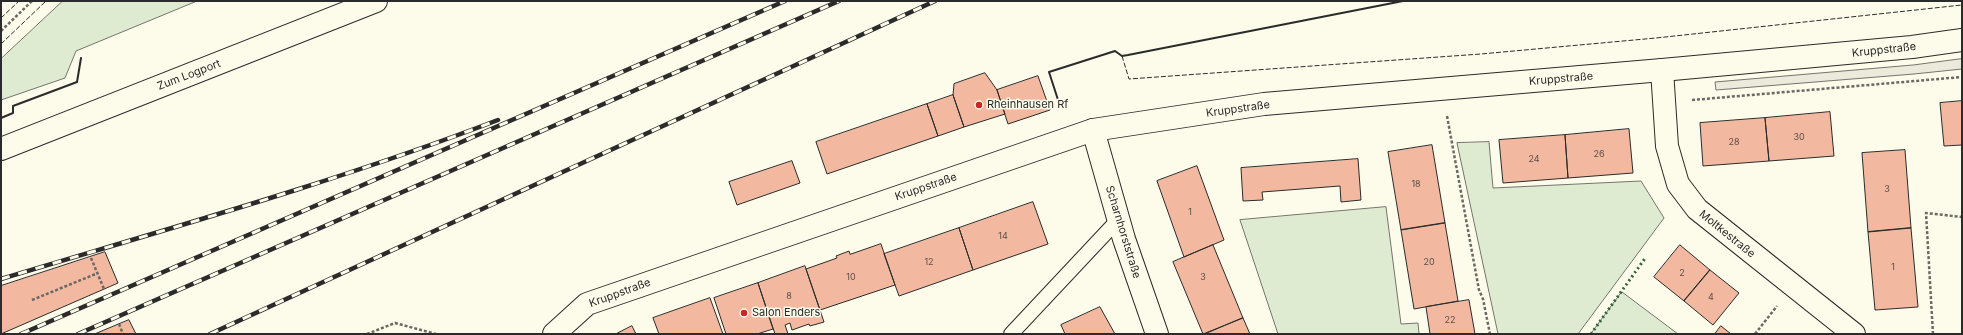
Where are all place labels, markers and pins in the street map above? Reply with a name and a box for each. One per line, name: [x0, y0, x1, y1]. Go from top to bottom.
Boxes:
place label: Rheinhausen Rf: [987, 98, 1068, 112]
marker: Rheinhausen Rf: [974, 100, 984, 110]
place label: Salon Enders: [752, 306, 820, 320]
marker: Salon Enders: [739, 308, 749, 318]

